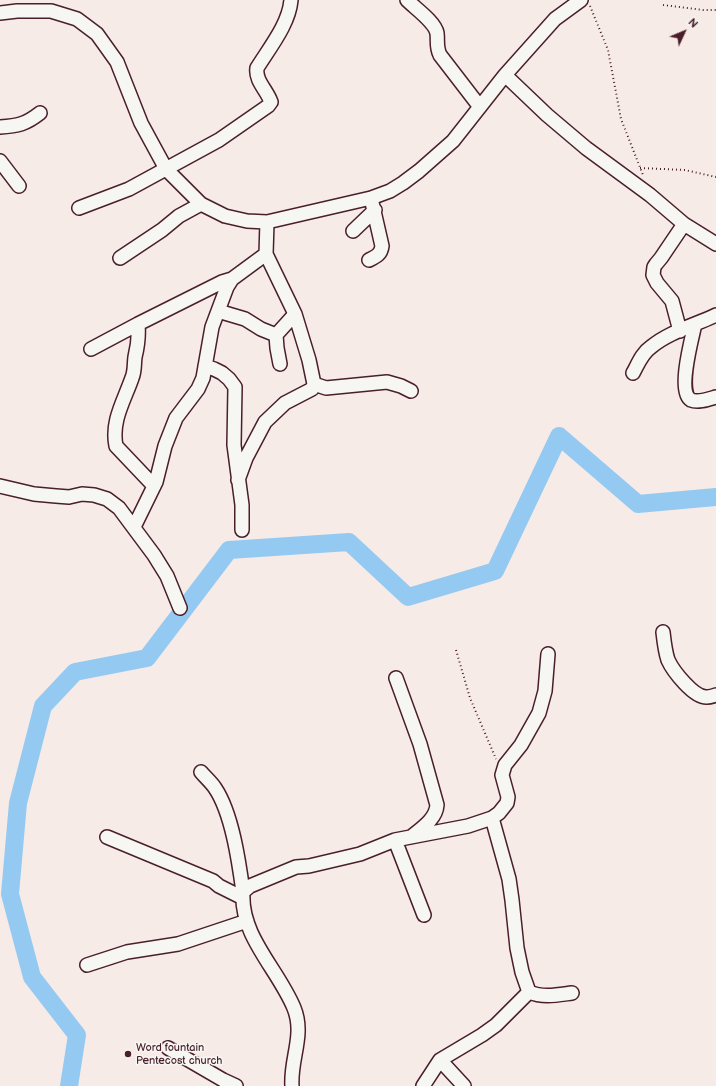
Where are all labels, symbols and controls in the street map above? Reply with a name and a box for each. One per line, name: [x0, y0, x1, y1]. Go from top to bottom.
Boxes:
north arrow: [664, 12, 704, 52]
text: N: [685, 16, 701, 31]
place label: Word fountain Pentecost church: [136, 1041, 222, 1067]
marker: Word fountain Pentecost church: [123, 1049, 133, 1059]

